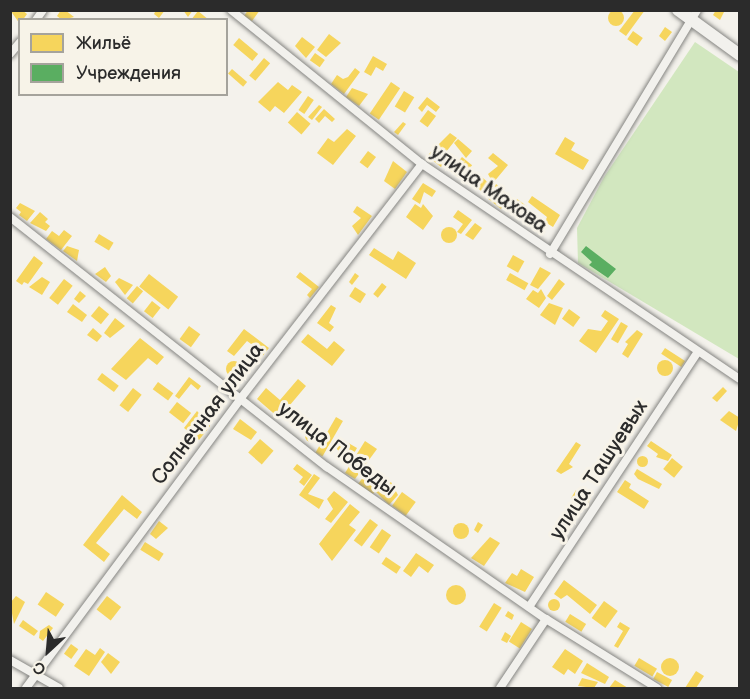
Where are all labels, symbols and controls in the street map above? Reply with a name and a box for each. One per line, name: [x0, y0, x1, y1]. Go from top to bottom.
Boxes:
legend: [18, 18, 228, 96]
text: Жильё: [76, 33, 131, 54]
text: Учреждения: [76, 63, 181, 84]
street label: улица Махова: [426, 139, 552, 239]
street label: Солнечная улица: [146, 338, 270, 490]
street label: улица Ташуевых: [544, 395, 654, 545]
street label: улица Победы: [273, 396, 401, 502]
north arrow: [18, 621, 78, 681]
text: С: [31, 657, 49, 679]

